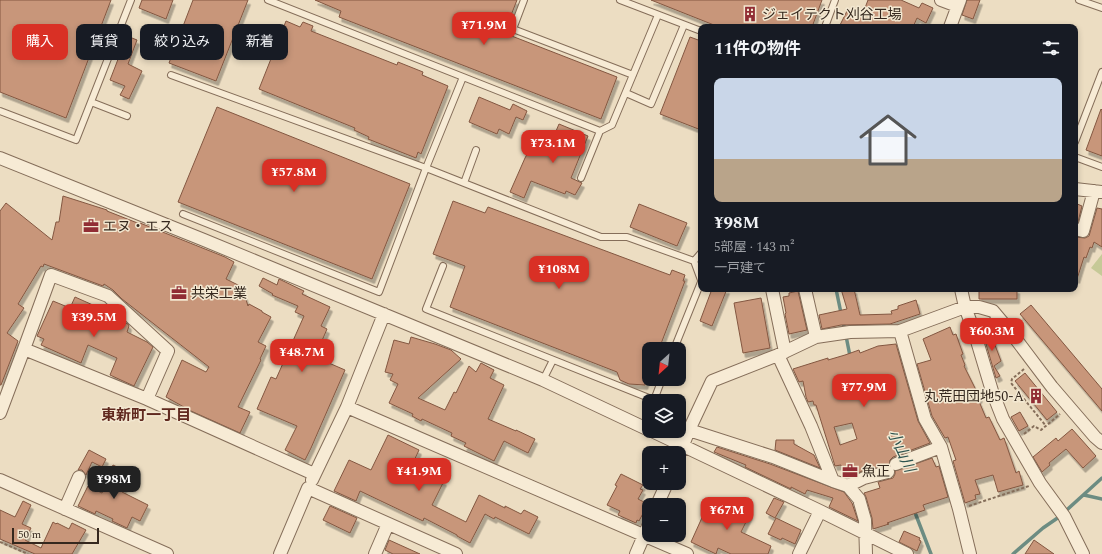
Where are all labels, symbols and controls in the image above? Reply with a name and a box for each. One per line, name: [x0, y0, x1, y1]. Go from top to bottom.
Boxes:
place label: ジェイテクト刈谷工場: [762, 4, 902, 25]
building icon: ジェイテクト刈谷工場: [741, 5, 759, 23]
pin: ¥71.9M: [451, 12, 517, 46]
text: ¥71.9M: [461, 15, 507, 35]
chip: 購入: [12, 24, 68, 60]
chip: 賃貸: [76, 24, 132, 60]
chip: 絞り込み: [140, 24, 224, 60]
chip: 新着: [232, 24, 288, 60]
text: 11件の物件: [714, 36, 801, 62]
icon: filters: [1040, 37, 1062, 59]
icon: home: [852, 104, 924, 176]
pin: ¥73.1M: [520, 130, 586, 164]
text: ¥73.1M: [530, 133, 576, 153]
pin: ¥57.8M: [261, 159, 327, 193]
text: ¥57.8M: [271, 162, 317, 182]
text: ¥98M: [714, 210, 760, 236]
place label: エヌ・エス: [103, 216, 173, 237]
office icon: エヌ・エス: [82, 217, 100, 235]
text: 5部屋 · 143 m²: [714, 237, 794, 257]
pin: ¥108M: [531, 256, 587, 290]
text: 一戸建て: [714, 258, 766, 278]
text: ¥108M: [538, 259, 580, 279]
place label: 共栄工業: [191, 283, 247, 304]
office icon: 共栄工業: [170, 284, 188, 302]
pin: ¥39.5M: [61, 304, 127, 338]
text: ¥39.5M: [71, 307, 117, 327]
pin: ¥60.3M: [959, 318, 1025, 352]
text: ¥60.3M: [969, 321, 1015, 341]
pin: ¥48.7M: [269, 339, 335, 373]
text: ¥48.7M: [279, 342, 325, 362]
north arrow: [642, 342, 686, 386]
map controls: [642, 342, 686, 542]
pin: ¥77.9M: [831, 374, 897, 408]
text: ¥77.9M: [841, 377, 887, 397]
place label: 丸荒田団地50-A: [924, 386, 1024, 407]
building icon: 丸荒田団地50-A: [1027, 387, 1045, 405]
button: layers: [642, 394, 686, 438]
district label: 東新町一丁目: [101, 404, 191, 427]
water label: 小山川: [881, 426, 922, 478]
button: +: [642, 446, 686, 490]
pin: ¥41.9M: [386, 458, 452, 492]
text: ¥41.9M: [396, 461, 442, 481]
place label: 魚正: [862, 461, 890, 482]
office icon: 魚正: [841, 462, 859, 480]
pin: ¥98M: [90, 466, 138, 500]
text: ¥98M: [97, 469, 131, 489]
pin: ¥67M: [703, 497, 751, 531]
button: −: [642, 498, 686, 542]
text: ¥67M: [710, 500, 744, 520]
scale bar: [12, 526, 99, 545]
text: 50 m: [18, 526, 41, 543]

